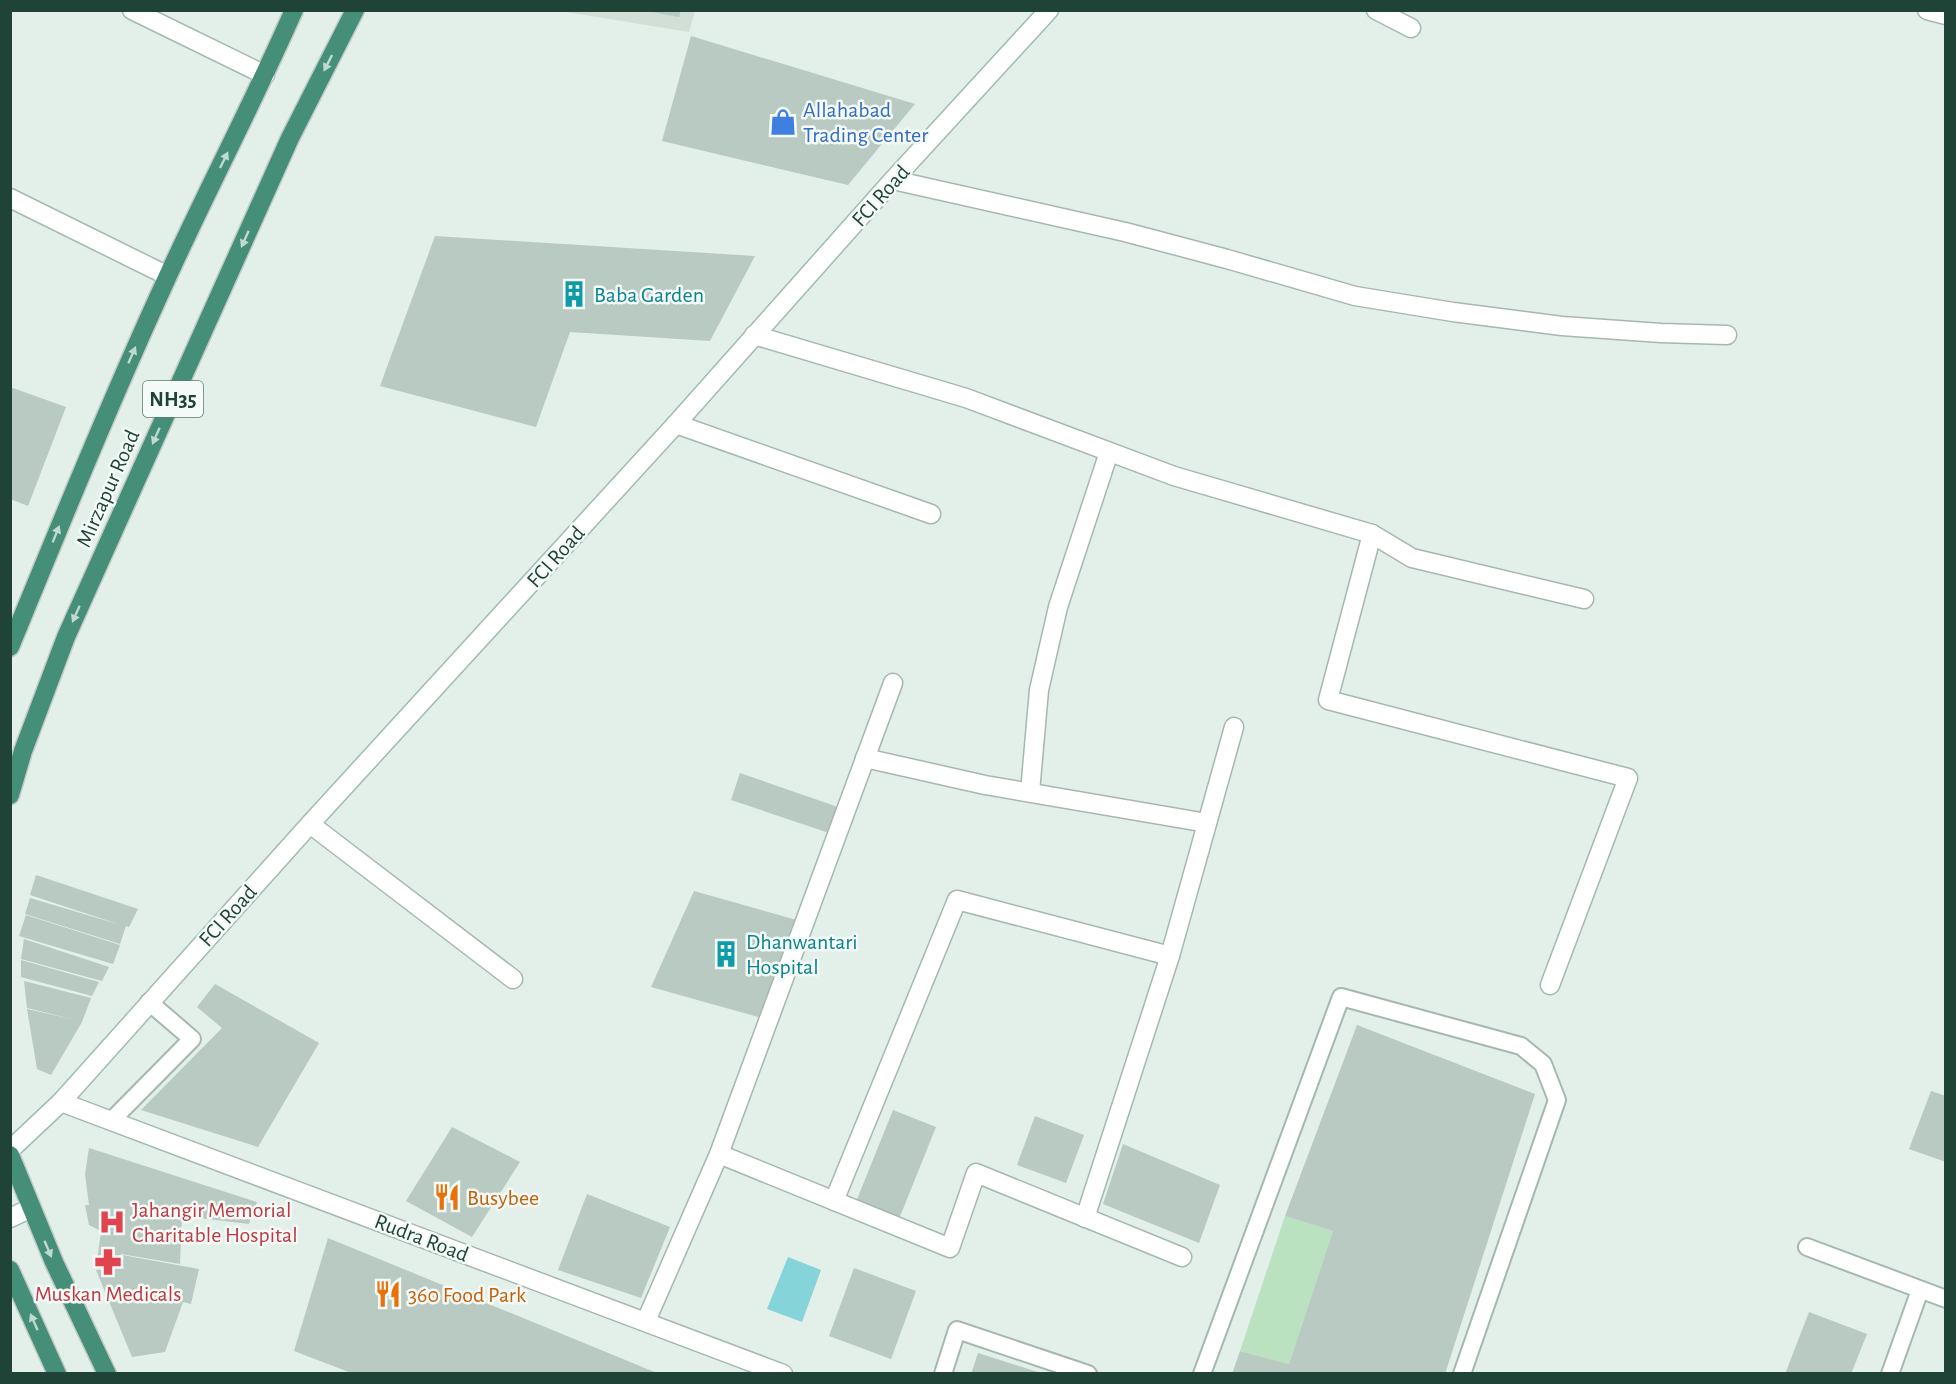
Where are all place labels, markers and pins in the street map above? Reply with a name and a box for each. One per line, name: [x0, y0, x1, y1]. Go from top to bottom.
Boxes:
place label: Allahabad Trading Center: [803, 99, 928, 146]
shop icon: Allahabad Trading Center: [768, 107, 798, 137]
building icon: Baba Garden: [559, 279, 589, 309]
place label: Baba Garden: [594, 284, 704, 306]
place label: Dhanwantari Hospital: [746, 931, 858, 978]
building icon: Dhanwantari Hospital: [711, 939, 741, 969]
restaurant icon: Busybee: [432, 1182, 462, 1212]
place label: Busybee: [467, 1187, 539, 1209]
place label: Jahangir Memorial Charitable Hospital: [132, 1199, 298, 1246]
hospital icon: Jahangir Memorial Charitable Hospital: [97, 1207, 127, 1237]
pharmacy icon: Muskan Medicals: [93, 1247, 123, 1277]
restaurant icon: 360 Food Park: [373, 1279, 403, 1309]
place label: Muskan Medicals: [35, 1283, 181, 1305]
place label: 360 Food Park: [408, 1284, 526, 1306]

